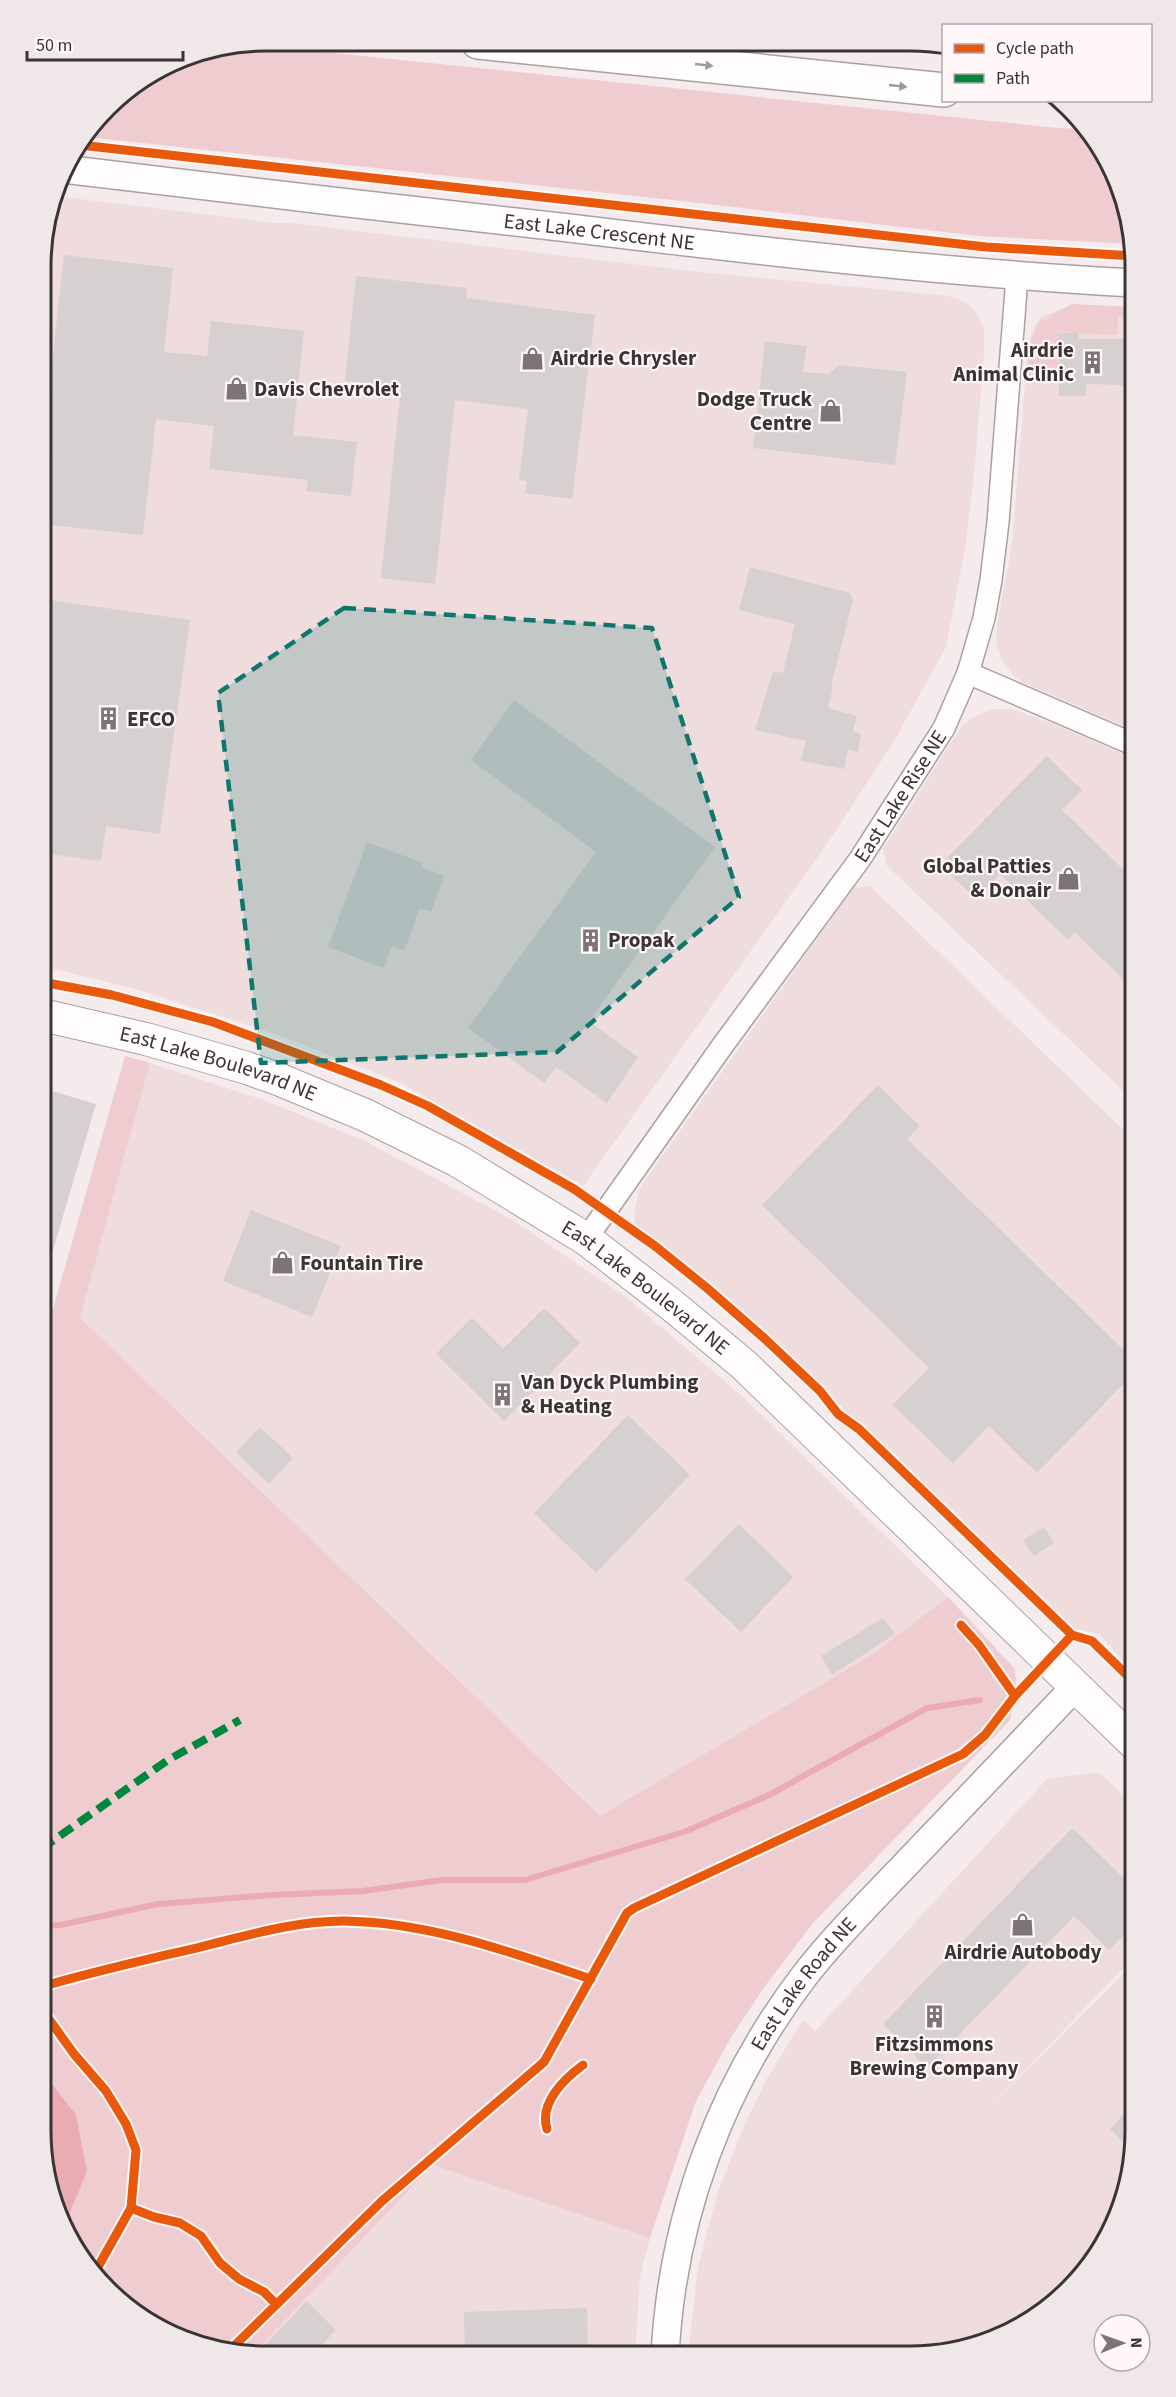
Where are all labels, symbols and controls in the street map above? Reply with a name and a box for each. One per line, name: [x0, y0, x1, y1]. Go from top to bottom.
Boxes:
scale bar: [27, 24, 183, 62]
legend: [942, 24, 1152, 102]
text: 50 m: [36, 33, 72, 58]
text: Cycle path: [996, 36, 1074, 61]
one-way arrow: [694, 60, 713, 70]
text: Path: [996, 66, 1030, 91]
one-way arrow: [888, 81, 907, 91]
street label: East Lake Crescent NE: [502, 206, 697, 258]
place label: Airdrie Animal Clinic: [952, 335, 1074, 389]
place label: Airdrie Chrysler: [550, 343, 697, 373]
shop icon: Airdrie Chrysler: [520, 345, 546, 371]
building icon: Airdrie Animal Clinic: [1079, 349, 1105, 375]
place label: Davis Chevrolet: [254, 374, 399, 404]
shop icon: Davis Chevrolet: [223, 376, 249, 402]
place label: Dodge Truck Centre: [697, 384, 812, 438]
shop icon: Dodge Truck Centre: [817, 398, 843, 424]
place label: EFCO: [127, 704, 175, 734]
building icon: EFCO: [96, 706, 122, 732]
street label: East Lake Rise NE: [847, 724, 954, 868]
place label: Global Patties & Donair: [923, 851, 1052, 905]
shop icon: Global Patties & Donair: [1056, 865, 1082, 891]
place label: Propak: [608, 925, 675, 955]
building icon: Propak: [577, 927, 603, 953]
street label: East Lake Boulevard NE: [117, 1018, 322, 1109]
street label: East Lake Boulevard NE: [556, 1213, 736, 1362]
place label: Fountain Tire: [300, 1248, 424, 1278]
shop icon: Fountain Tire: [269, 1250, 295, 1276]
place label: Van Dyck Plumbing & Heating: [520, 1367, 698, 1421]
building icon: Van Dyck Plumbing & Heating: [490, 1381, 516, 1407]
street label: East Lake Road NE: [743, 1910, 863, 2056]
shop icon: Airdrie Autobody: [1010, 1911, 1036, 1937]
place label: Airdrie Autobody: [943, 1937, 1102, 1967]
building icon: Fitzsimmons Brewing Company: [921, 2003, 947, 2029]
place label: Fitzsimmons Brewing Company: [850, 2029, 1018, 2083]
north arrow: [1092, 2313, 1152, 2373]
text: N: [1125, 2337, 1147, 2348]

